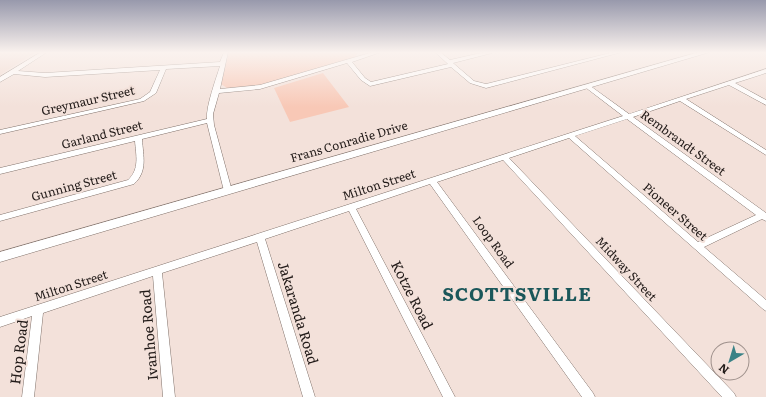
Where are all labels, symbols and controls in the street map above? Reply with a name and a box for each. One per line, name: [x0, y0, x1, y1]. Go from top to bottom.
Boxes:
street label: Greymaur Street: [39, 80, 136, 120]
street label: Rembrandt Street: [637, 105, 730, 179]
street label: Garland Street: [59, 115, 144, 153]
street label: Frans Conradie Drive: [288, 116, 410, 166]
street label: Milton Street: [340, 164, 418, 204]
street label: Gunning Street: [29, 165, 119, 205]
street label: Pioneer Street: [639, 178, 712, 245]
street label: Loop Road: [469, 212, 519, 272]
street label: Midway Street: [592, 232, 662, 305]
street label: Kotze Road: [387, 257, 439, 333]
street label: Jakaranda Road: [274, 259, 324, 367]
street label: Milton Street: [32, 265, 110, 305]
district label: SCOTTSVILLE: [442, 279, 592, 307]
street label: Ivanhoe Road: [134, 288, 162, 381]
street label: Hop Road: [4, 318, 32, 385]
north arrow: [710, 341, 750, 381]
text: N: [715, 361, 732, 379]

